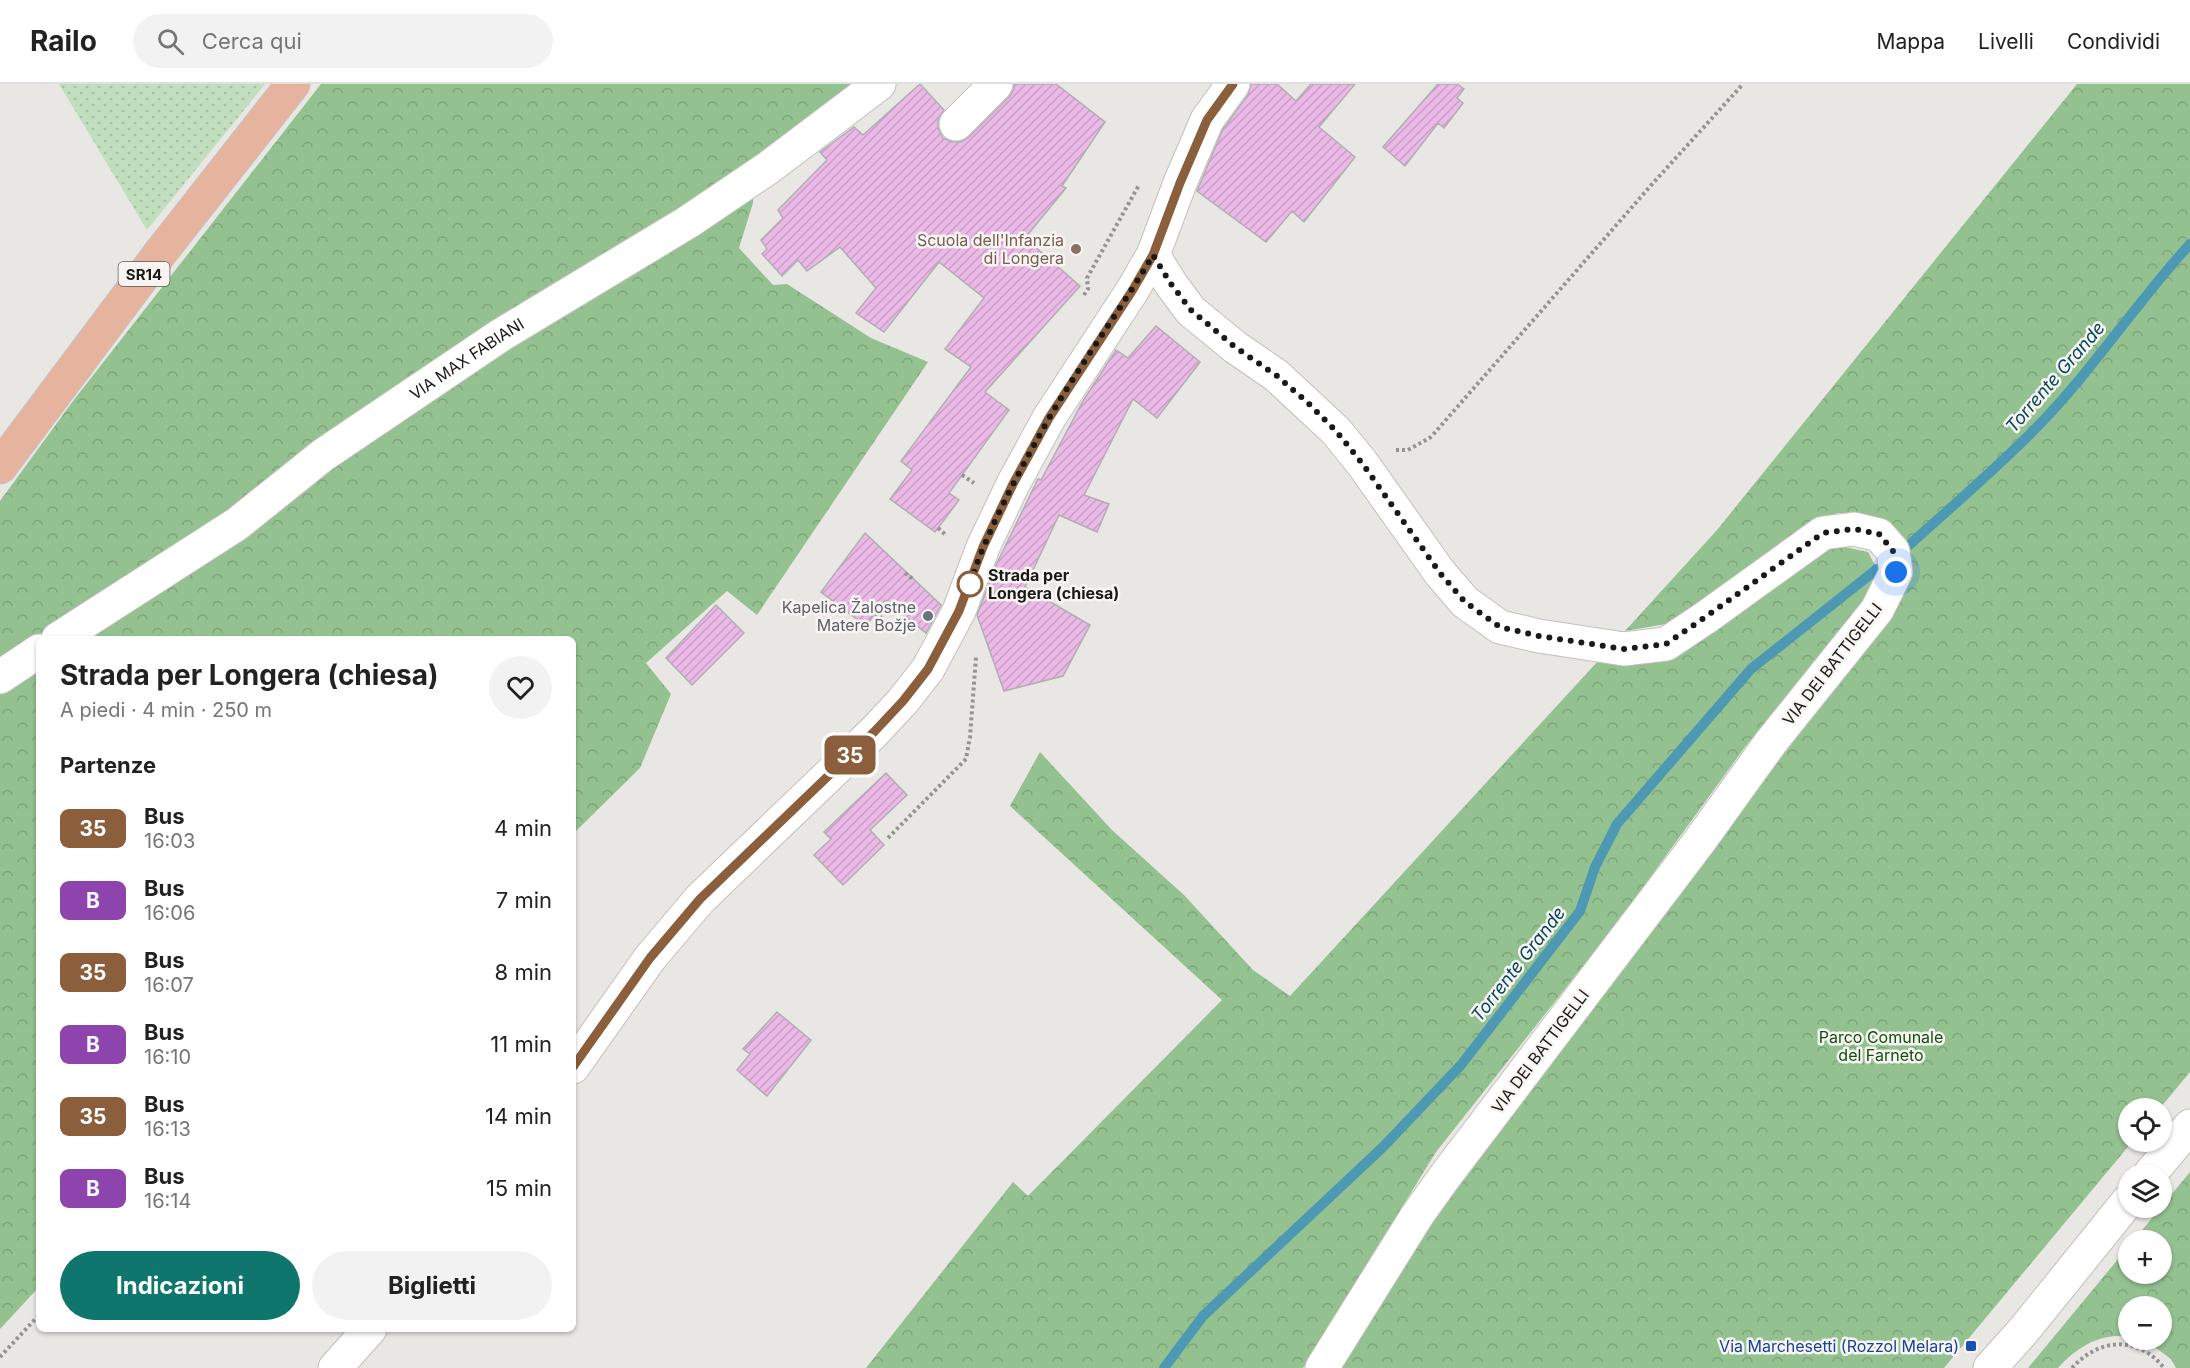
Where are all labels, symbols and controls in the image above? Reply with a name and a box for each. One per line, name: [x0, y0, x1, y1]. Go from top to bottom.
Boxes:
search box: [133, 14, 553, 68]
text: Railo: [30, 24, 97, 58]
icon: search: [154, 25, 187, 58]
text: Cerca qui: [202, 28, 302, 54]
text: Mappa: [1877, 29, 1945, 54]
text: Livelli: [1978, 29, 2034, 54]
text: Condividi: [2067, 29, 2160, 54]
place label: Scuola dell'Infanzia di Longera: [917, 230, 1064, 268]
marker: Scuola dell'Infanzia di Longera: [1069, 242, 1083, 256]
road number: SR14: [118, 262, 170, 286]
street label: VIA MAX FABIANI: [406, 314, 527, 404]
water label: Torrente Grande: [2001, 317, 2109, 437]
your location: [1881, 557, 1911, 587]
place label: Strada per Longera (chiesa): [988, 565, 1119, 603]
marker: Strada per Longera (chiesa): [957, 571, 983, 597]
place label: Kapelica Žalostne Matere Božje: [782, 597, 916, 635]
street label: VIA DEI BATTIGELLI: [1778, 599, 1886, 729]
marker: Kapelica Žalostne Matere Božje: [921, 609, 935, 623]
button: heart: [489, 656, 552, 719]
text: Strada per Longera (chiesa): [60, 658, 439, 692]
text: A piedi · 4 min · 250 m: [60, 698, 272, 722]
line badge: 35: [823, 736, 877, 774]
text: 35: [837, 743, 863, 768]
text: Partenze: [60, 752, 156, 778]
text: Bus: [144, 803, 185, 829]
text: 4 min: [494, 815, 552, 841]
text: 35: [80, 816, 106, 841]
text: 16:03: [144, 829, 195, 853]
text: Bus: [144, 875, 185, 901]
text: 7 min: [496, 887, 552, 913]
text: B: [86, 888, 100, 913]
text: 16:06: [144, 901, 195, 925]
water label: Torrente Grande: [1467, 902, 1569, 1026]
text: Bus: [144, 947, 185, 973]
text: 8 min: [495, 959, 552, 985]
text: 35: [80, 960, 106, 985]
text: 16:07: [144, 973, 194, 997]
street label: VIA DEI BATTIGELLI: [1487, 985, 1593, 1117]
text: Bus: [144, 1019, 185, 1045]
park label: Parco Comunale del Farneto: [1819, 1027, 1943, 1065]
text: 11 min: [490, 1031, 552, 1057]
text: B: [86, 1032, 100, 1057]
text: 16:10: [144, 1045, 191, 1069]
text: Bus: [144, 1091, 185, 1117]
map controls: [2118, 1098, 2172, 1350]
button: locate: [2118, 1098, 2172, 1152]
text: 14 min: [485, 1103, 552, 1129]
text: 35: [80, 1104, 106, 1129]
text: 16:13: [144, 1117, 191, 1141]
text: Bus: [144, 1163, 185, 1189]
button: layers: [2118, 1164, 2172, 1218]
text: 15 min: [486, 1175, 552, 1201]
text: B: [86, 1176, 100, 1201]
text: 16:14: [144, 1189, 191, 1213]
button: +: [2118, 1230, 2172, 1284]
button: Indicazioni: [60, 1251, 300, 1320]
button: Biglietti: [312, 1251, 552, 1320]
button: −: [2118, 1296, 2172, 1350]
place label: Via Marchesetti (Rozzol Melara): [1719, 1336, 1959, 1356]
marker: Via Marchesetti (Rozzol Melara): [1964, 1339, 1978, 1353]

